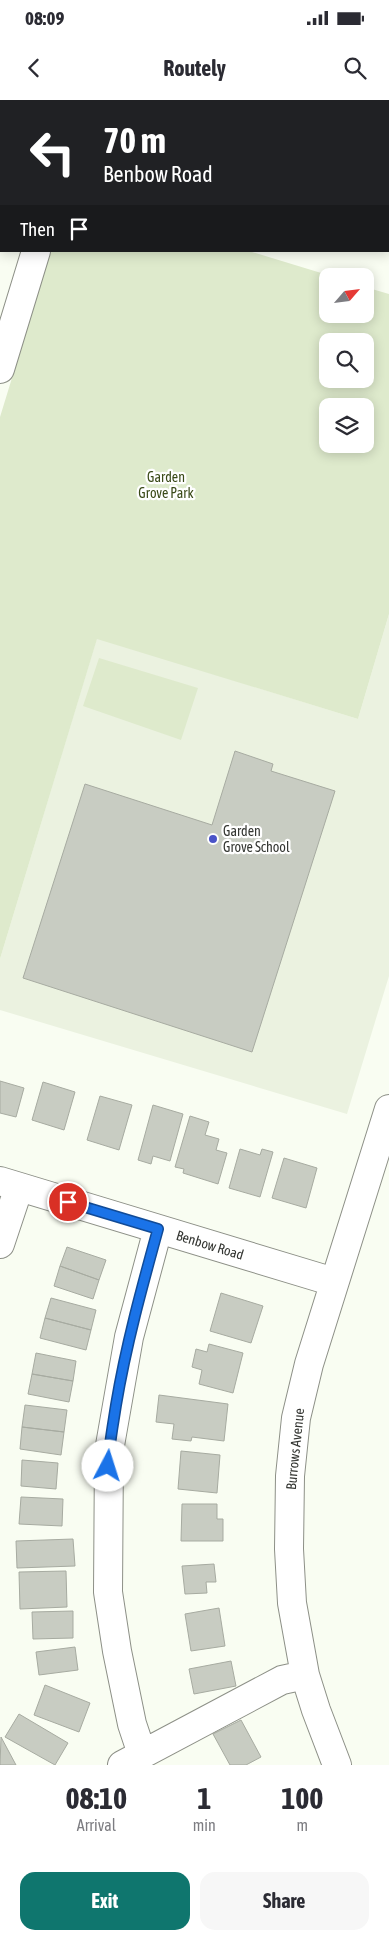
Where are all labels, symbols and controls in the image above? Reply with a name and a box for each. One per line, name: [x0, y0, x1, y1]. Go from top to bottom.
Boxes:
text: 08:09: [25, 7, 64, 29]
icon: back: [20, 54, 48, 82]
icon: search: [341, 54, 369, 82]
text: Routely: [163, 55, 226, 81]
icon: left: [20, 120, 85, 185]
text: 70 m: [103, 120, 166, 160]
text: Benbow Road: [103, 161, 213, 187]
icon: arrive: [65, 215, 93, 243]
text: Then: [20, 218, 55, 240]
north arrow: [319, 268, 374, 322]
map controls: [319, 268, 374, 453]
button: search: [319, 333, 374, 388]
button: layers: [319, 398, 374, 453]
park label: Garden Grove Park: [138, 469, 194, 501]
place label: Garden Grove School: [223, 823, 290, 855]
marker: Garden Grove School: [207, 833, 219, 845]
pin: [47, 1181, 89, 1223]
icon: arrive: [54, 1188, 82, 1216]
street label: Benbow Road: [174, 1227, 246, 1263]
street label: Burrows Avenue: [283, 1407, 307, 1491]
position arrow: [81, 1439, 133, 1491]
text: 08:10: [65, 1781, 127, 1815]
text: 1: [197, 1781, 211, 1815]
text: 100: [281, 1781, 323, 1815]
text: Arrival: [77, 1816, 116, 1834]
text: min: [193, 1816, 216, 1834]
text: m: [297, 1816, 308, 1834]
button: Exit: [20, 1872, 190, 1930]
button: Share: [200, 1872, 369, 1930]

